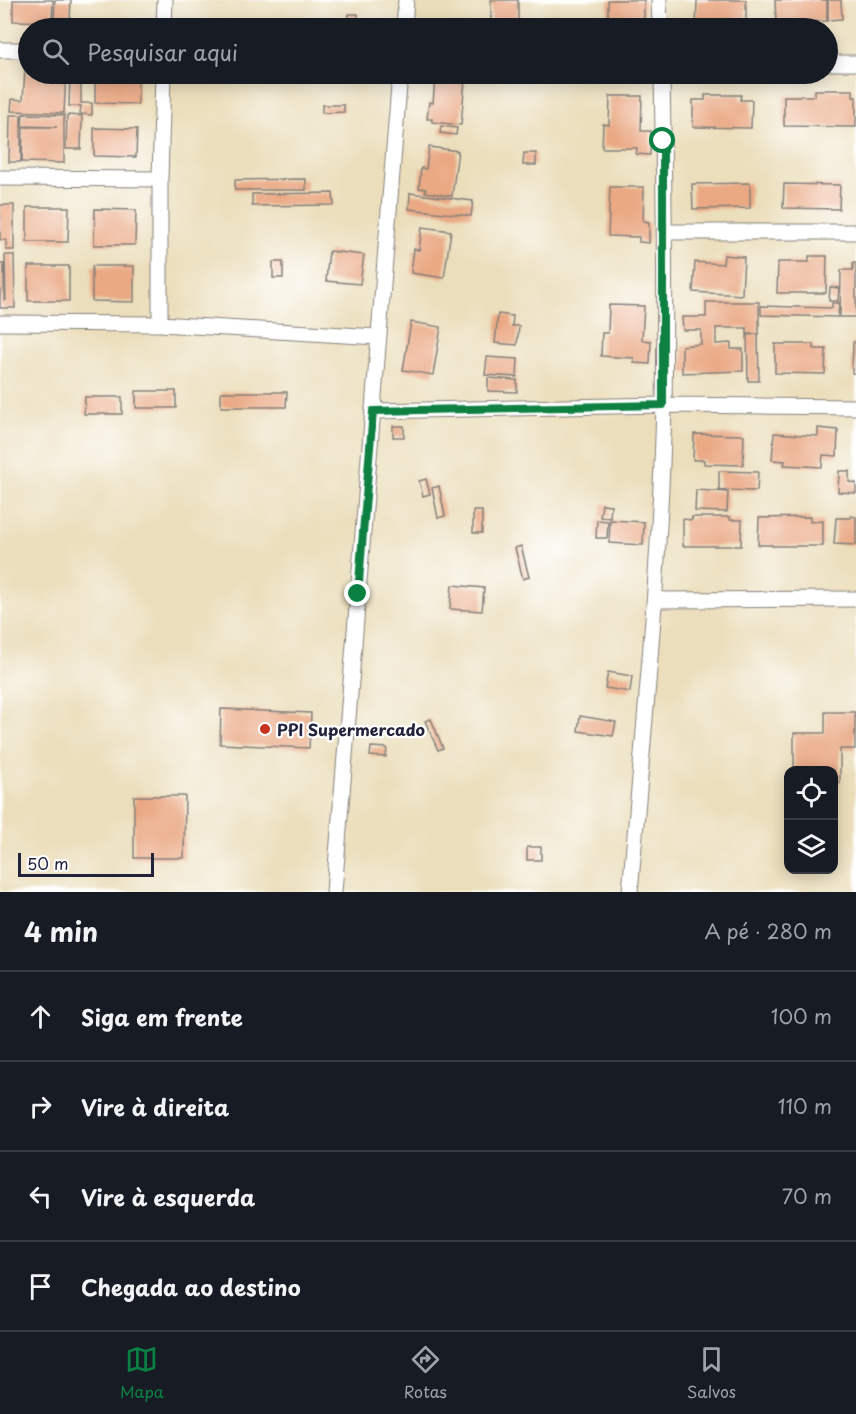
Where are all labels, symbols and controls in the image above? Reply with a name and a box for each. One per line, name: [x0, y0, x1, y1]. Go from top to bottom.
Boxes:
search box: [18, 18, 838, 84]
icon: search: [39, 35, 72, 68]
text: Pesquisar aqui: [87, 35, 238, 68]
route start: [649, 127, 675, 153]
route end: [344, 580, 370, 606]
place label: PPI Supermercado: [277, 717, 425, 741]
marker: PPI Supermercado: [258, 722, 272, 736]
map controls: [784, 766, 838, 874]
button: locate: [784, 766, 838, 820]
button: layers: [784, 820, 838, 874]
scale bar: [18, 850, 154, 878]
text: 50 m: [27, 851, 68, 875]
text: 4 min: [24, 912, 98, 951]
text: A pé · 280 m: [704, 916, 832, 946]
icon: ahead: [24, 1000, 57, 1033]
text: Siga em frente: [81, 1000, 243, 1033]
text: 100 m: [771, 1001, 832, 1031]
icon: right: [24, 1090, 57, 1123]
text: Vire à direita: [81, 1090, 229, 1123]
text: 110 m: [778, 1091, 832, 1121]
icon: left: [24, 1180, 57, 1213]
text: Vire à esquerda: [81, 1180, 255, 1213]
text: 70 m: [782, 1181, 832, 1211]
icon: arrive: [24, 1270, 57, 1303]
text: Chegada ao destino: [81, 1270, 301, 1303]
tab: Mapa: [120, 1343, 164, 1403]
tab: Rotas: [404, 1343, 447, 1403]
tab: Salvos: [687, 1343, 736, 1403]

